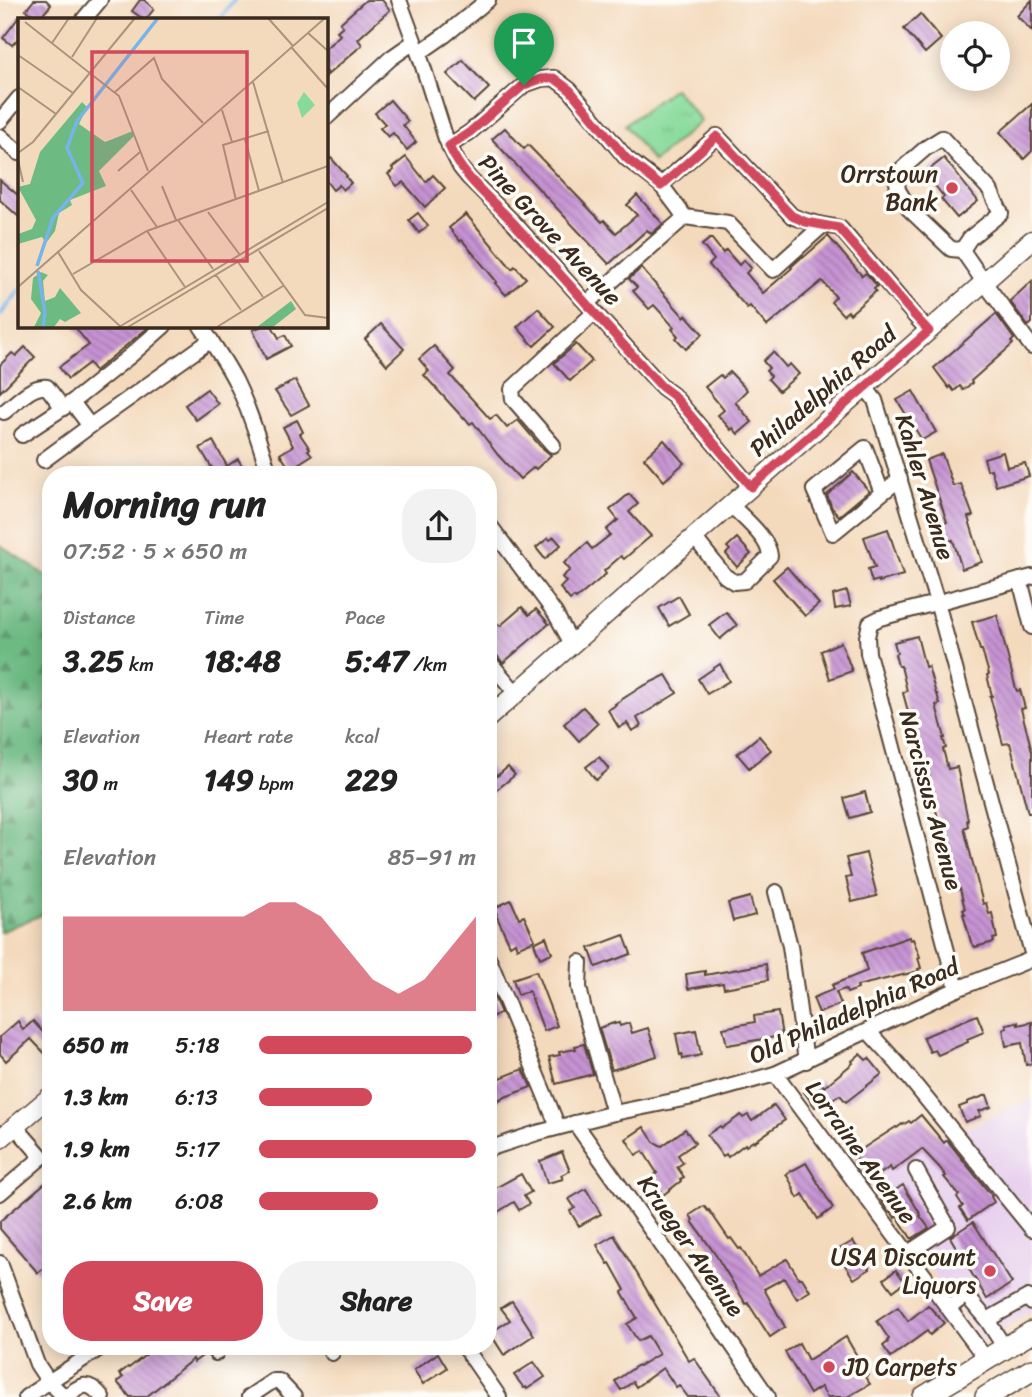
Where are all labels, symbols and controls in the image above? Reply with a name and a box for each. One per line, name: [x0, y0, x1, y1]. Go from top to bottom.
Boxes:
pin: [494, 13, 554, 85]
inset map: [18, 18, 327, 327]
map controls: [940, 21, 1010, 91]
button: locate: [940, 21, 1010, 91]
icon: arrive: [505, 24, 543, 62]
street label: Pine Grove Avenue: [468, 144, 632, 316]
place label: Orrstown Bank: [841, 153, 938, 223]
marker: Orrstown Bank: [944, 180, 960, 196]
street label: Philadelphia Road: [739, 313, 908, 468]
street label: Kahler Avenue: [883, 409, 967, 565]
text: Morning run: [63, 471, 266, 538]
button: share: [402, 489, 476, 563]
text: 07:52 · 5 × 650 m: [63, 531, 247, 572]
text: Distance: [63, 601, 135, 634]
text: Time: [204, 601, 244, 634]
text: Pace: [345, 601, 385, 634]
text: 3.25: [63, 634, 124, 688]
text: 18:48: [204, 634, 281, 688]
text: 5:47: [345, 634, 408, 688]
text: km: [124, 648, 154, 681]
text: /km: [408, 648, 447, 681]
street label: Narcissus Avenue: [887, 705, 975, 895]
text: Elevation: [63, 720, 140, 753]
text: Heart rate: [204, 720, 293, 753]
text: kcal: [345, 720, 380, 753]
text: 30: [63, 753, 98, 807]
text: 149: [204, 753, 254, 807]
text: 229: [345, 753, 398, 807]
text: m: [98, 767, 118, 800]
text: bpm: [254, 767, 294, 800]
text: Elevation: [63, 837, 156, 878]
text: 85–91 m: [387, 837, 476, 878]
street label: Old Philadelphia Road: [742, 945, 968, 1076]
text: 650 m: [63, 1025, 128, 1066]
text: 5:18: [175, 1025, 220, 1066]
street label: Lorraine Avenue: [794, 1071, 928, 1233]
text: 1.3 km: [63, 1077, 128, 1118]
text: 6:13: [175, 1077, 218, 1118]
text: 1.9 km: [63, 1129, 130, 1170]
text: 5:17: [175, 1129, 219, 1170]
street label: Krueger Avenue: [626, 1166, 756, 1326]
text: 2.6 km: [63, 1181, 132, 1222]
text: 6:08: [175, 1181, 223, 1222]
place label: USA Discount Liquors: [831, 1236, 976, 1306]
button: Save: [63, 1261, 263, 1341]
button: Share: [277, 1261, 476, 1341]
marker: USA Discount Liquors: [982, 1263, 998, 1279]
place label: JD Carpets: [842, 1346, 958, 1388]
marker: JD Carpets: [821, 1359, 837, 1375]

